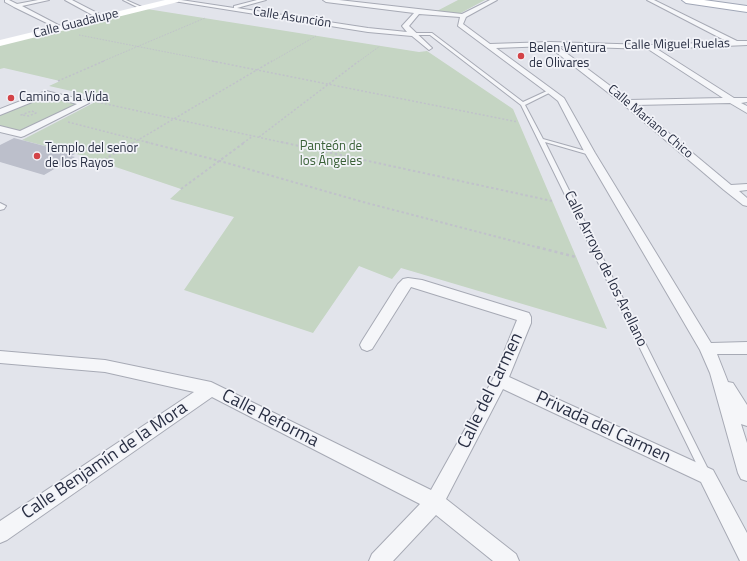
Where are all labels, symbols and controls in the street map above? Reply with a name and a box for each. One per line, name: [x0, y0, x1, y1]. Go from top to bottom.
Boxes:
street label: Calle Asunción: [252, 4, 332, 32]
street label: Calle Guadalupe: [32, 6, 120, 42]
street label: Calle Miguel Ruelas: [624, 36, 730, 54]
place label: Belen Ventura de Olivares: [529, 41, 606, 72]
marker: Belen Ventura de Olivares: [516, 51, 526, 61]
street label: Calle Mariano Chico: [604, 82, 696, 162]
place label: Camino a la Vida: [19, 90, 109, 106]
marker: Camino a la Vida: [6, 93, 16, 103]
park label: Panteón de los Ángeles: [300, 139, 362, 170]
place label: Templo del señor de los Rayos: [45, 141, 138, 172]
marker: Templo del señor de los Rayos: [32, 151, 42, 161]
street label: Calle Arroyo de los Arellano: [559, 188, 651, 350]
street label: Calle del Carmen: [454, 330, 528, 452]
street label: Calle Reforma: [218, 385, 322, 453]
street label: Privada del Carmen: [532, 387, 674, 469]
street label: Calle Benjamín de la Mora: [18, 398, 192, 524]

